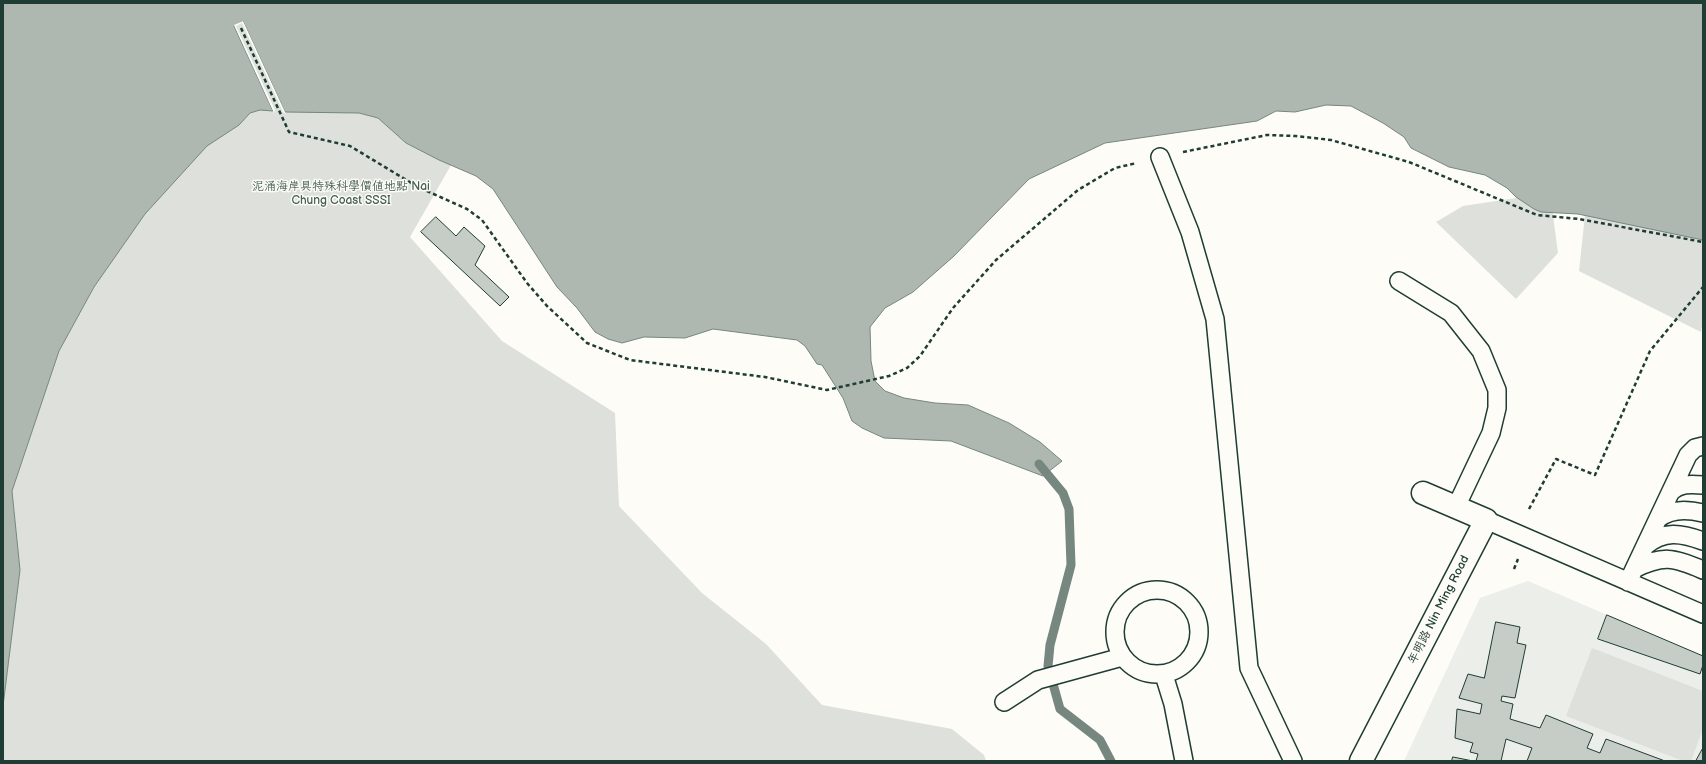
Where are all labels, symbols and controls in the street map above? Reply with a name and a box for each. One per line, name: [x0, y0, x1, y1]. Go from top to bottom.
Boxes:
park label: 泥涌海岸具特殊科學價值地點 Nai Chung Coast SSSI: [252, 180, 430, 208]
street label: 年明路 Nin Ming Road: [1405, 553, 1473, 667]

